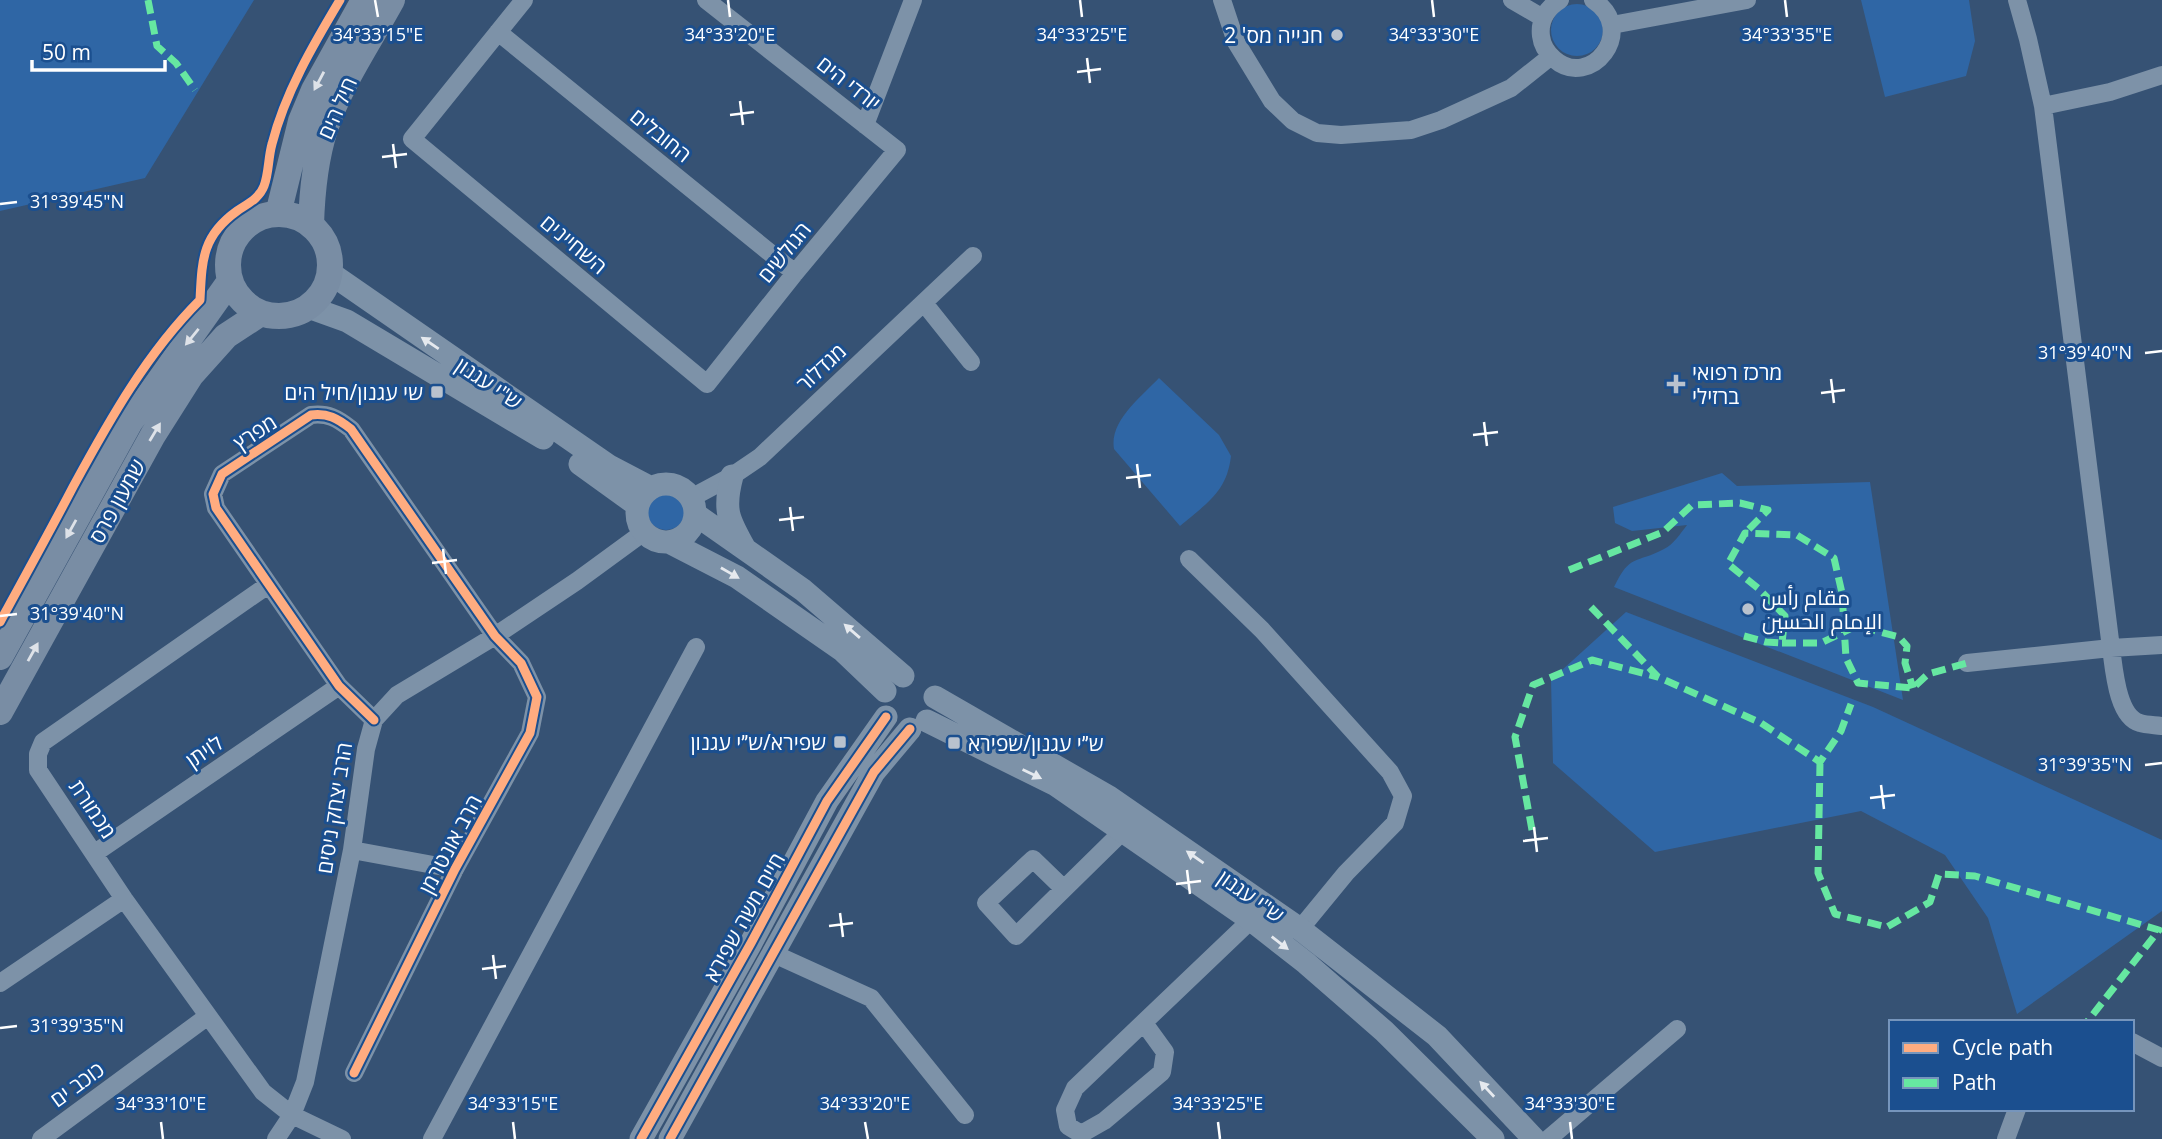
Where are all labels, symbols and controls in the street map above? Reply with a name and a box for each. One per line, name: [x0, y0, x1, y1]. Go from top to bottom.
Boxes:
place label: חנייה מס' 2: [1224, 21, 1323, 49]
text: 34°33'15"E: [333, 22, 423, 46]
text: 34°33'20"E: [685, 22, 775, 46]
text: 34°33'25"E: [1037, 22, 1127, 46]
text: 34°33'30"E: [1389, 22, 1479, 46]
text: 34°33'35"E: [1742, 22, 1832, 46]
marker: חנייה מס' 2: [1329, 27, 1345, 43]
scale bar: [32, 28, 164, 72]
text: 50 m: [42, 38, 91, 66]
street label: יורדי הים: [812, 49, 886, 117]
one-way arrow: [313, 71, 325, 91]
street label: חיל הים: [311, 73, 363, 143]
street label: החובלים: [625, 102, 697, 168]
text: 31°39'45"N: [30, 189, 124, 213]
street label: השחיינים: [535, 208, 613, 280]
street label: הגולשים: [751, 216, 817, 288]
one-way arrow: [184, 327, 199, 345]
one-way arrow: [421, 336, 439, 350]
street label: מגדלור: [790, 337, 852, 397]
text: 31°39'40"N: [2038, 340, 2132, 364]
street label: ש"י עגנון: [450, 351, 528, 415]
place label: מרכז רפואי ברזילי: [1692, 358, 1782, 410]
marker: מרכז רפואי ברזילי: [1666, 374, 1686, 394]
place label: שי עגנון/חיל הים: [284, 378, 423, 406]
marker: שי עגנון/חיל הים: [429, 384, 445, 400]
street label: מפרץ: [228, 408, 282, 456]
one-way arrow: [149, 423, 162, 442]
street label: שמעון פרס: [83, 454, 152, 548]
one-way arrow: [65, 519, 77, 539]
one-way arrow: [720, 567, 739, 579]
place label: مقام رأس الإمام الحسين: [1762, 583, 1882, 636]
text: 31°39'40"N: [30, 601, 124, 625]
marker: مقام رأس الإمام الحسين: [1740, 601, 1756, 617]
one-way arrow: [843, 624, 860, 639]
one-way arrow: [27, 643, 39, 662]
street label: לויתן: [180, 728, 228, 774]
place label: שפירא/ש״י עגנון: [690, 728, 826, 756]
place label: ש״י עגנון/שפירא: [968, 729, 1104, 757]
marker: שפירא/ש״י עגנון: [832, 734, 848, 750]
marker: ש״י עגנון/שפירא: [946, 735, 962, 751]
street label: הרב יצחק ניסים: [310, 740, 358, 876]
text: 31°39'35"N: [2038, 752, 2132, 776]
one-way arrow: [1022, 768, 1042, 780]
street label: מכמורת: [63, 774, 123, 844]
street label: הרב אונטרמן: [412, 789, 488, 899]
street label: חיים משה שפירא: [697, 847, 791, 987]
one-way arrow: [1186, 850, 1204, 864]
street label: ש"י עגנון: [1213, 863, 1290, 929]
one-way arrow: [1271, 936, 1289, 951]
text: 31°39'35"N: [30, 1013, 124, 1037]
legend: [1889, 1020, 2134, 1111]
text: Cycle path: [1952, 1033, 2053, 1061]
street label: כוכב ים: [44, 1055, 110, 1113]
text: Path: [1952, 1068, 1997, 1096]
one-way arrow: [1480, 1081, 1496, 1098]
text: 34°33'10"E: [116, 1091, 206, 1115]
text: 34°33'15"E: [468, 1091, 558, 1115]
text: 34°33'20"E: [820, 1091, 910, 1115]
text: 34°33'25"E: [1173, 1091, 1263, 1115]
text: 34°33'30"E: [1525, 1091, 1615, 1115]

